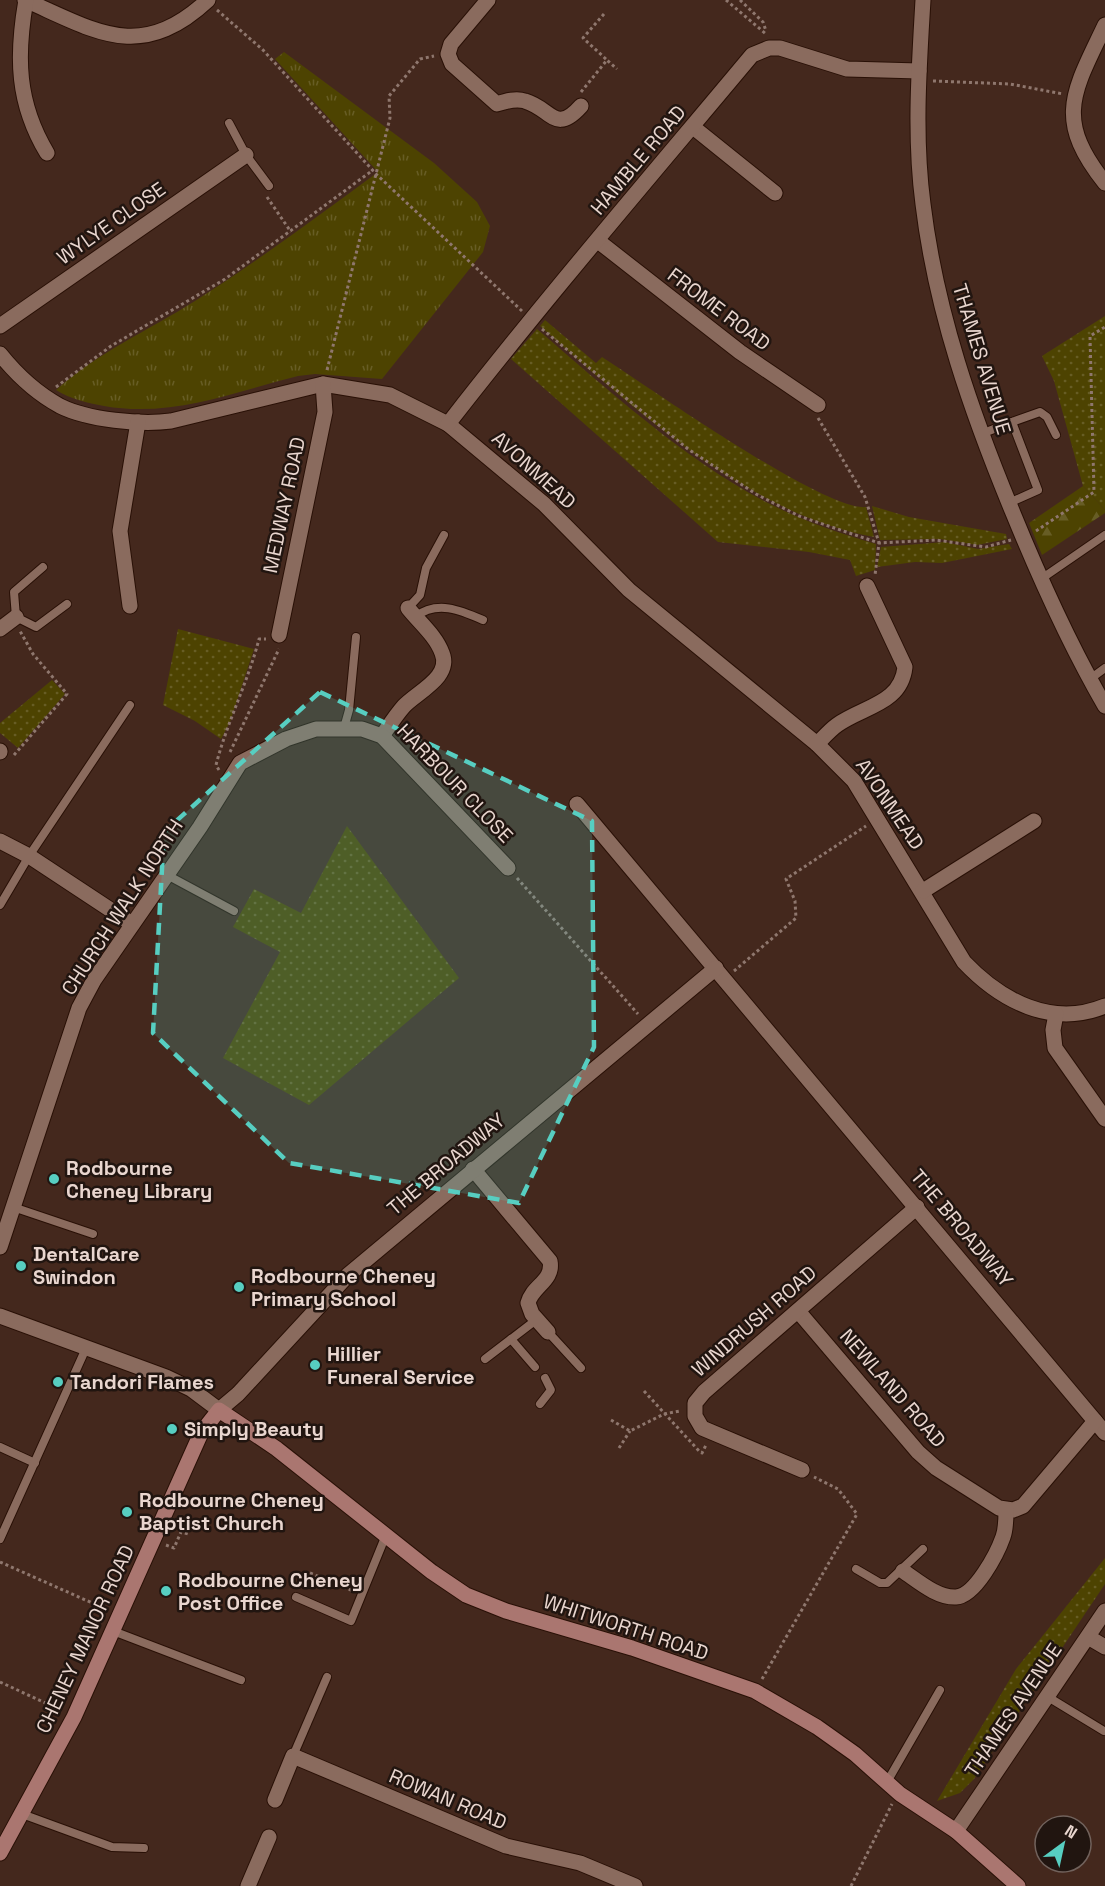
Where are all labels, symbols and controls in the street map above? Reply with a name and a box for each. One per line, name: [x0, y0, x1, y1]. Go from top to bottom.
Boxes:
street label: HAMBLE ROAD: [585, 100, 691, 220]
street label: WYLYE CLOSE: [52, 176, 170, 270]
street label: FROME ROAD: [662, 262, 776, 356]
street label: THAMES AVENUE: [947, 280, 1017, 438]
street label: AVONMEAD: [486, 425, 582, 515]
street label: MEDWAY ROAD: [257, 435, 311, 575]
street label: HARBOUR CLOSE: [391, 718, 519, 848]
street label: AVONMEAD: [850, 753, 930, 855]
street label: CHURCH WALK NORTH: [55, 814, 189, 1000]
street label: THE BROADWAY: [382, 1107, 510, 1221]
place label: Rodbourne Cheney Library: [66, 1155, 212, 1204]
street label: THE BROADWAY: [905, 1164, 1019, 1292]
marker: Rodbourne Cheney Library: [47, 1172, 61, 1186]
place label: DentalCare Swindon: [33, 1241, 139, 1290]
marker: DentalCare Swindon: [14, 1259, 28, 1273]
street label: WINDRUSH ROAD: [686, 1260, 822, 1382]
place label: Rodbourne Cheney Primary School: [251, 1263, 436, 1312]
marker: Rodbourne Cheney Primary School: [232, 1280, 246, 1294]
street label: NEWLAND ROAD: [834, 1323, 952, 1453]
place label: Hillier Funeral Service: [327, 1341, 475, 1390]
marker: Hillier Funeral Service: [308, 1358, 322, 1372]
place label: Tandori Flames: [70, 1369, 214, 1395]
marker: Tandori Flames: [51, 1375, 65, 1389]
place label: Simply Beauty: [184, 1416, 324, 1442]
marker: Simply Beauty: [165, 1422, 179, 1436]
place label: Rodbourne Cheney Baptist Church: [139, 1487, 324, 1536]
marker: Rodbourne Cheney Baptist Church: [120, 1505, 134, 1519]
street label: CHENEY MANOR ROAD: [30, 1541, 140, 1737]
place label: Rodbourne Cheney Post Office: [178, 1567, 363, 1616]
marker: Rodbourne Cheney Post Office: [159, 1584, 173, 1598]
street label: WHITWORTH ROAD: [540, 1588, 712, 1666]
street label: THAMES AVENUE: [959, 1638, 1067, 1782]
street label: ROWAN ROAD: [385, 1763, 511, 1835]
north arrow: [1033, 1814, 1093, 1874]
text: N: [1061, 1820, 1081, 1844]

